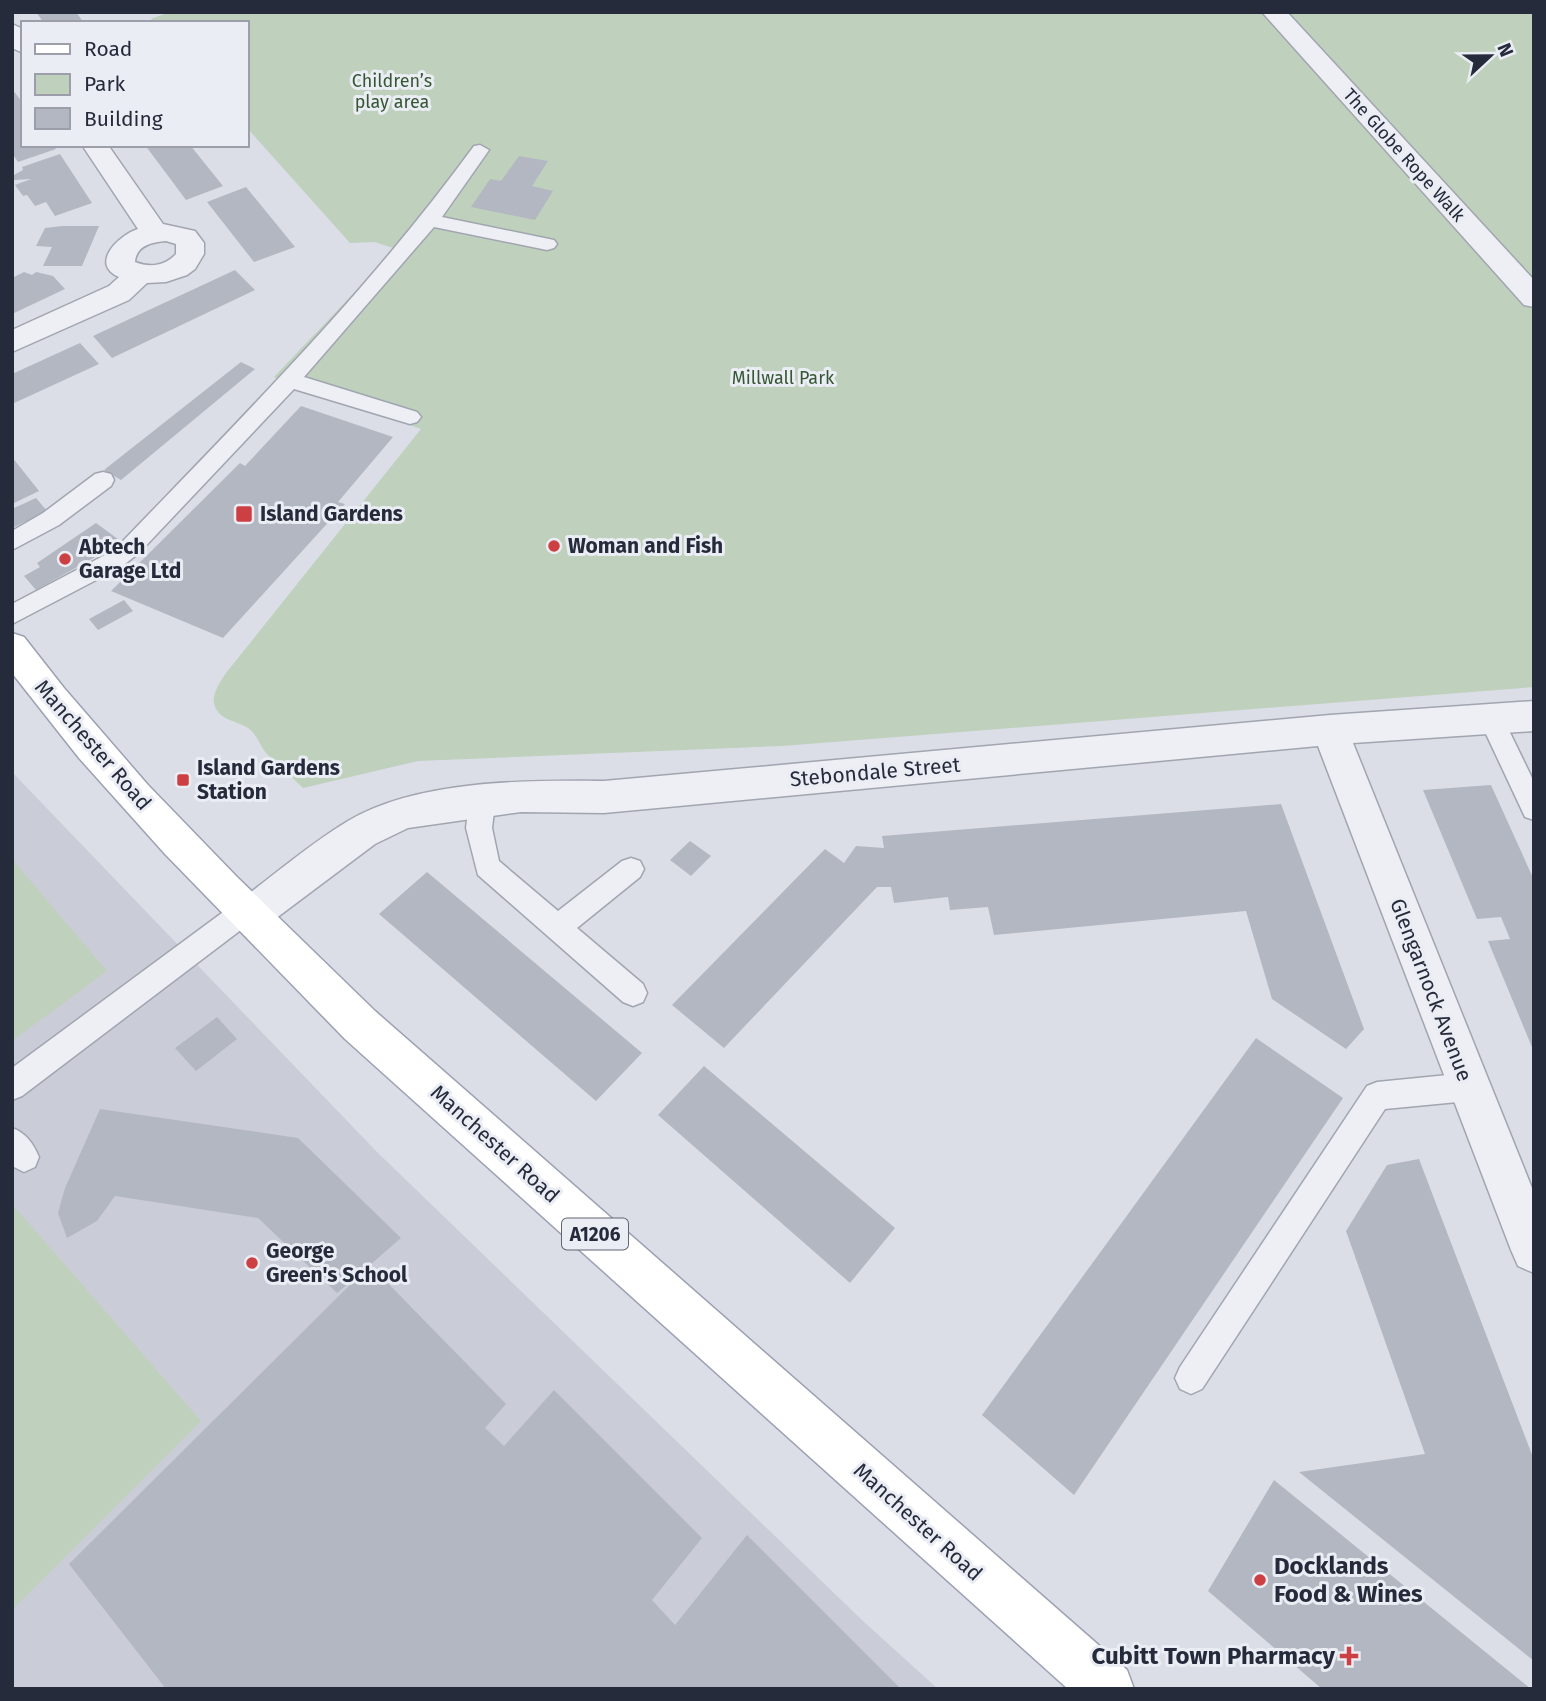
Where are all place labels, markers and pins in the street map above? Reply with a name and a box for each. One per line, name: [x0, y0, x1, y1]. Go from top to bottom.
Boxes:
place label: Island Gardens: [260, 501, 403, 527]
marker: Island Gardens: [234, 504, 254, 524]
place label: Woman and Fish: [568, 533, 723, 559]
place label: Abtech Garage Ltd: [78, 534, 181, 584]
marker: Woman and Fish: [546, 538, 562, 554]
marker: Abtech Garage Ltd: [57, 551, 73, 567]
place label: Island Gardens Station: [197, 755, 340, 805]
marker: Island Gardens Station: [175, 772, 191, 788]
place label: George Green's School: [266, 1238, 408, 1288]
marker: George Green's School: [244, 1255, 260, 1271]
place label: Docklands Food & Wines: [1274, 1552, 1423, 1608]
marker: Docklands Food & Wines: [1252, 1572, 1268, 1588]
place label: Cubitt Town Pharmacy: [1091, 1642, 1336, 1670]
marker: Cubitt Town Pharmacy: [1341, 1648, 1357, 1664]

